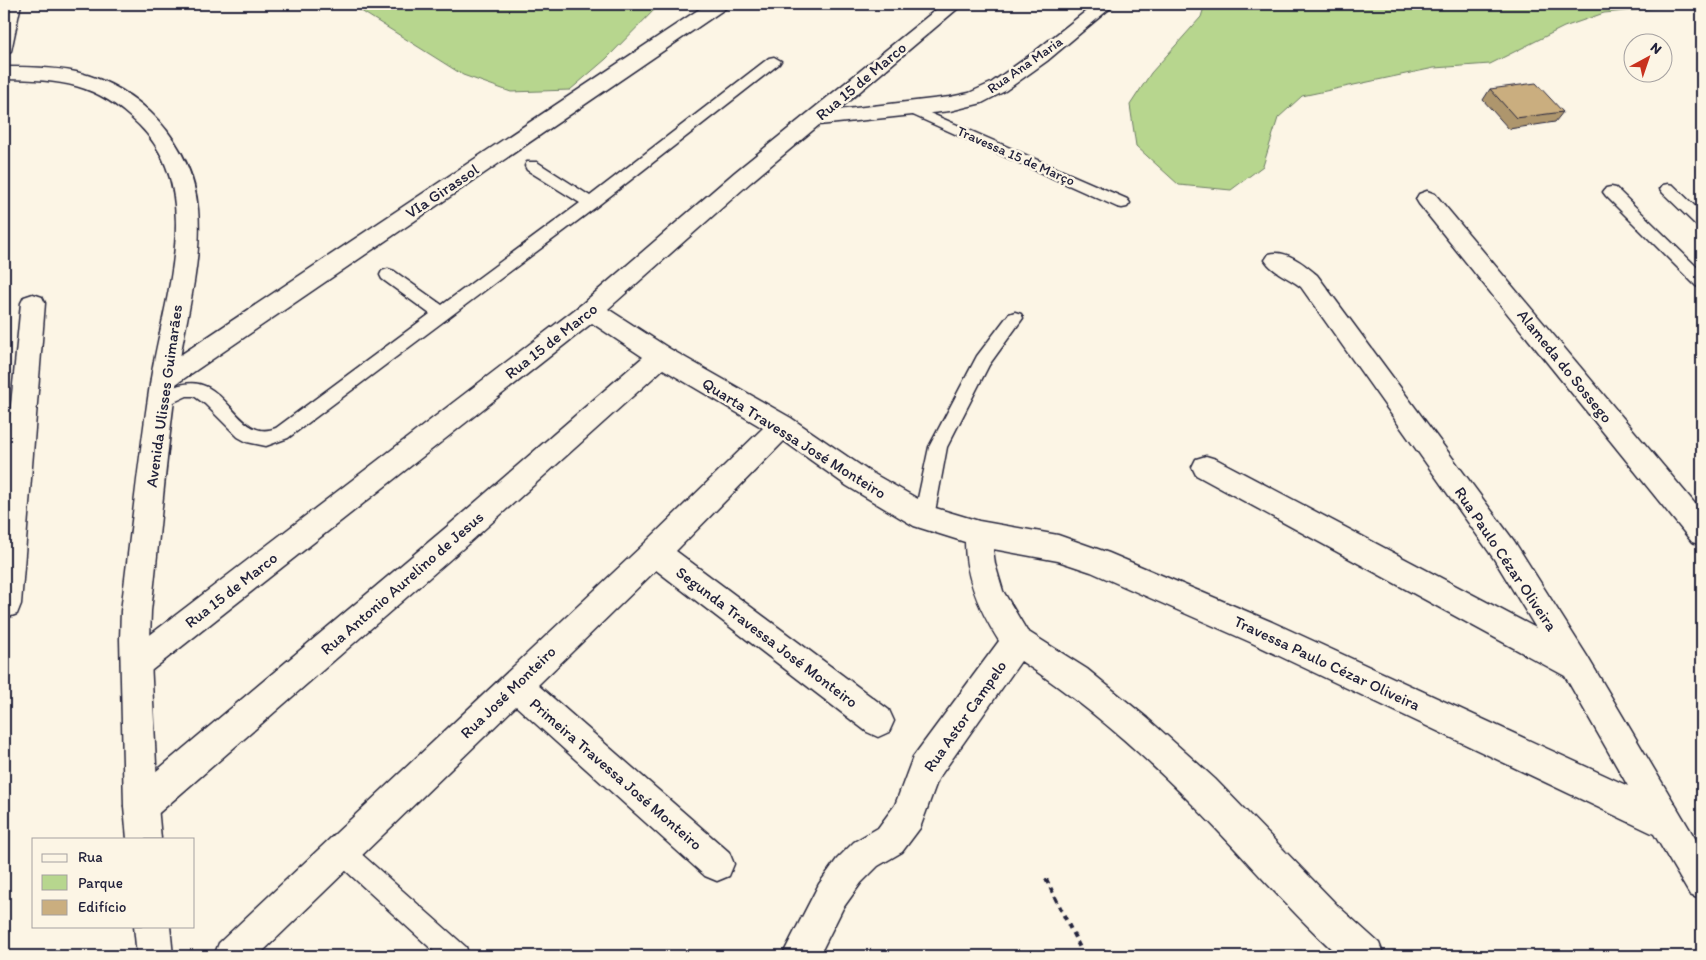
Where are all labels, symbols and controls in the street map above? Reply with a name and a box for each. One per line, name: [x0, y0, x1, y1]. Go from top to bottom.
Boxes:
street label: Rua Ana Maria: [984, 32, 1066, 97]
north arrow: [1624, 32, 1674, 82]
street label: Rua 15 de Marco: [812, 38, 910, 124]
text: N: [1647, 39, 1665, 58]
street label: Travessa 15 de Março: [954, 122, 1078, 190]
street label: VIa Girassol: [402, 159, 483, 222]
street label: Rua 15 de Marco: [501, 299, 601, 383]
street label: Avenida Ulisses Guimarães: [142, 303, 186, 489]
street label: Alameda do Sossego: [1513, 305, 1617, 427]
street label: Quarta Travessa José Monteiro: [699, 373, 889, 503]
street label: Rua Paulo Cézar Oliveira: [1451, 483, 1562, 635]
street label: Rua Antonio Aurelino de Jesus: [317, 507, 487, 659]
street label: Rua 15 de Marco: [181, 548, 281, 632]
street label: Segunda Travessa José Monteiro: [672, 562, 862, 712]
street label: Travessa Paulo Cézar Oliveira: [1231, 611, 1423, 715]
street label: Rua José Monteiro: [456, 642, 560, 742]
street label: Rua Astor Campelo: [919, 657, 1011, 775]
street label: Primeira Travessa José Monteiro: [526, 694, 706, 854]
legend: [32, 838, 195, 928]
text: Rua: [78, 848, 103, 866]
text: Parque: [78, 874, 123, 892]
text: Edifício: [78, 898, 126, 916]

